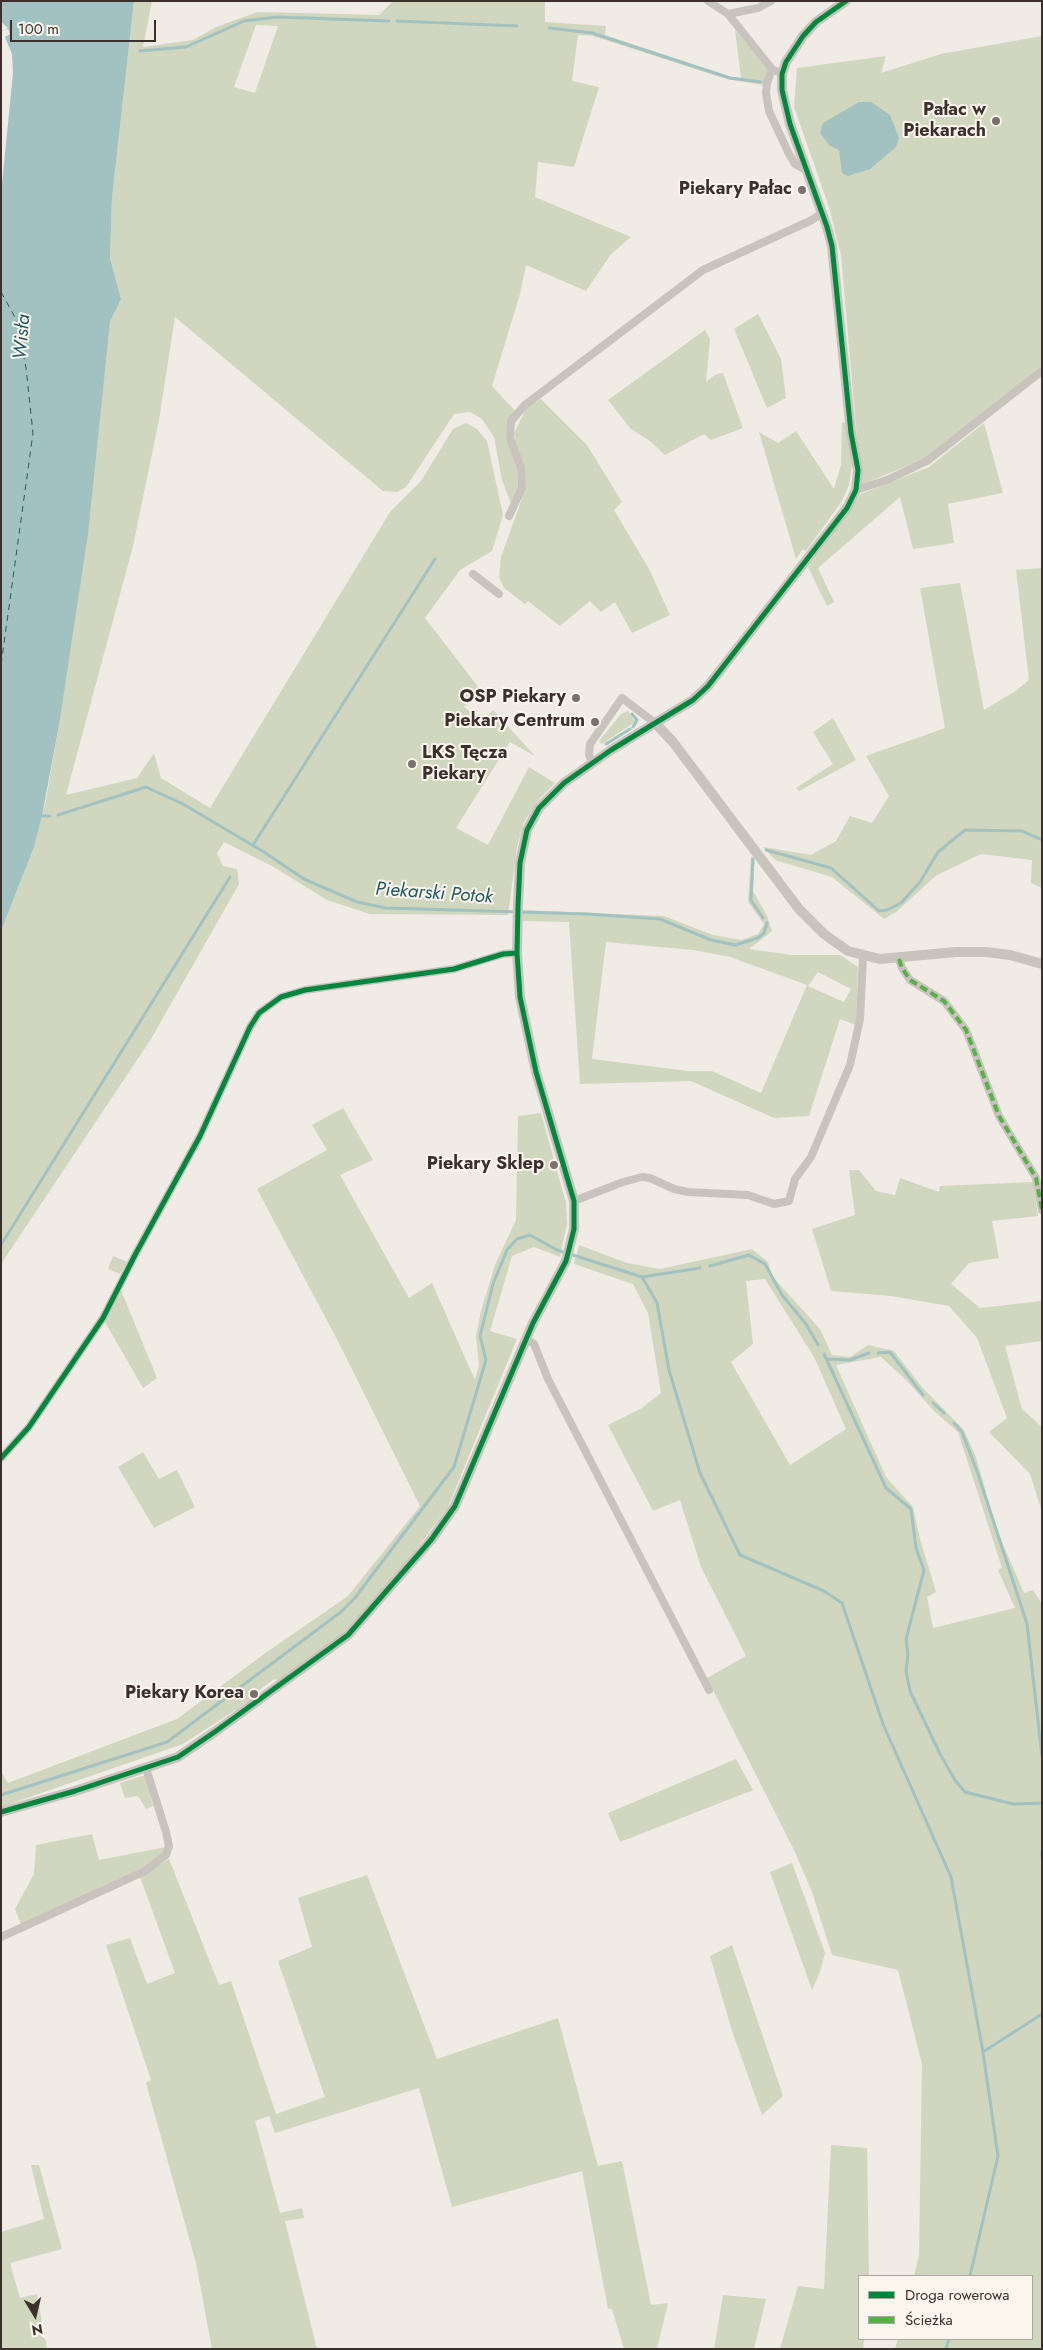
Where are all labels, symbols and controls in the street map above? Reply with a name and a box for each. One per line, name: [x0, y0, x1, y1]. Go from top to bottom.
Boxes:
scale bar: [12, 10, 159, 42]
text: 100 m: [18, 18, 59, 40]
place label: Pałac w Piekarach: [903, 100, 986, 142]
marker: Pałac w Piekarach: [990, 115, 1002, 127]
place label: Piekary Pałac: [679, 179, 792, 201]
marker: Piekary Pałac: [796, 184, 808, 196]
water label: Wisła: [10, 313, 36, 361]
place label: OSP Piekary: [459, 687, 566, 709]
marker: OSP Piekary: [570, 692, 582, 704]
place label: Piekary Centrum: [444, 711, 585, 733]
marker: Piekary Centrum: [589, 716, 601, 728]
place label: LKS Tęcza Piekary: [422, 743, 507, 786]
marker: LKS Tęcza Piekary: [406, 758, 418, 770]
water label: Piekarski Potok: [375, 879, 493, 909]
place label: Piekary Sklep: [427, 1154, 544, 1176]
marker: Piekary Sklep: [548, 1159, 560, 1171]
place label: Piekary Korea: [125, 1683, 244, 1705]
marker: Piekary Korea: [248, 1688, 260, 1700]
legend: [858, 2275, 1033, 2340]
text: Droga rowerowa: [905, 2284, 1009, 2306]
north arrow: [10, 2290, 60, 2340]
text: Ścieżka: [905, 2309, 953, 2331]
text: N: [30, 2319, 44, 2341]

